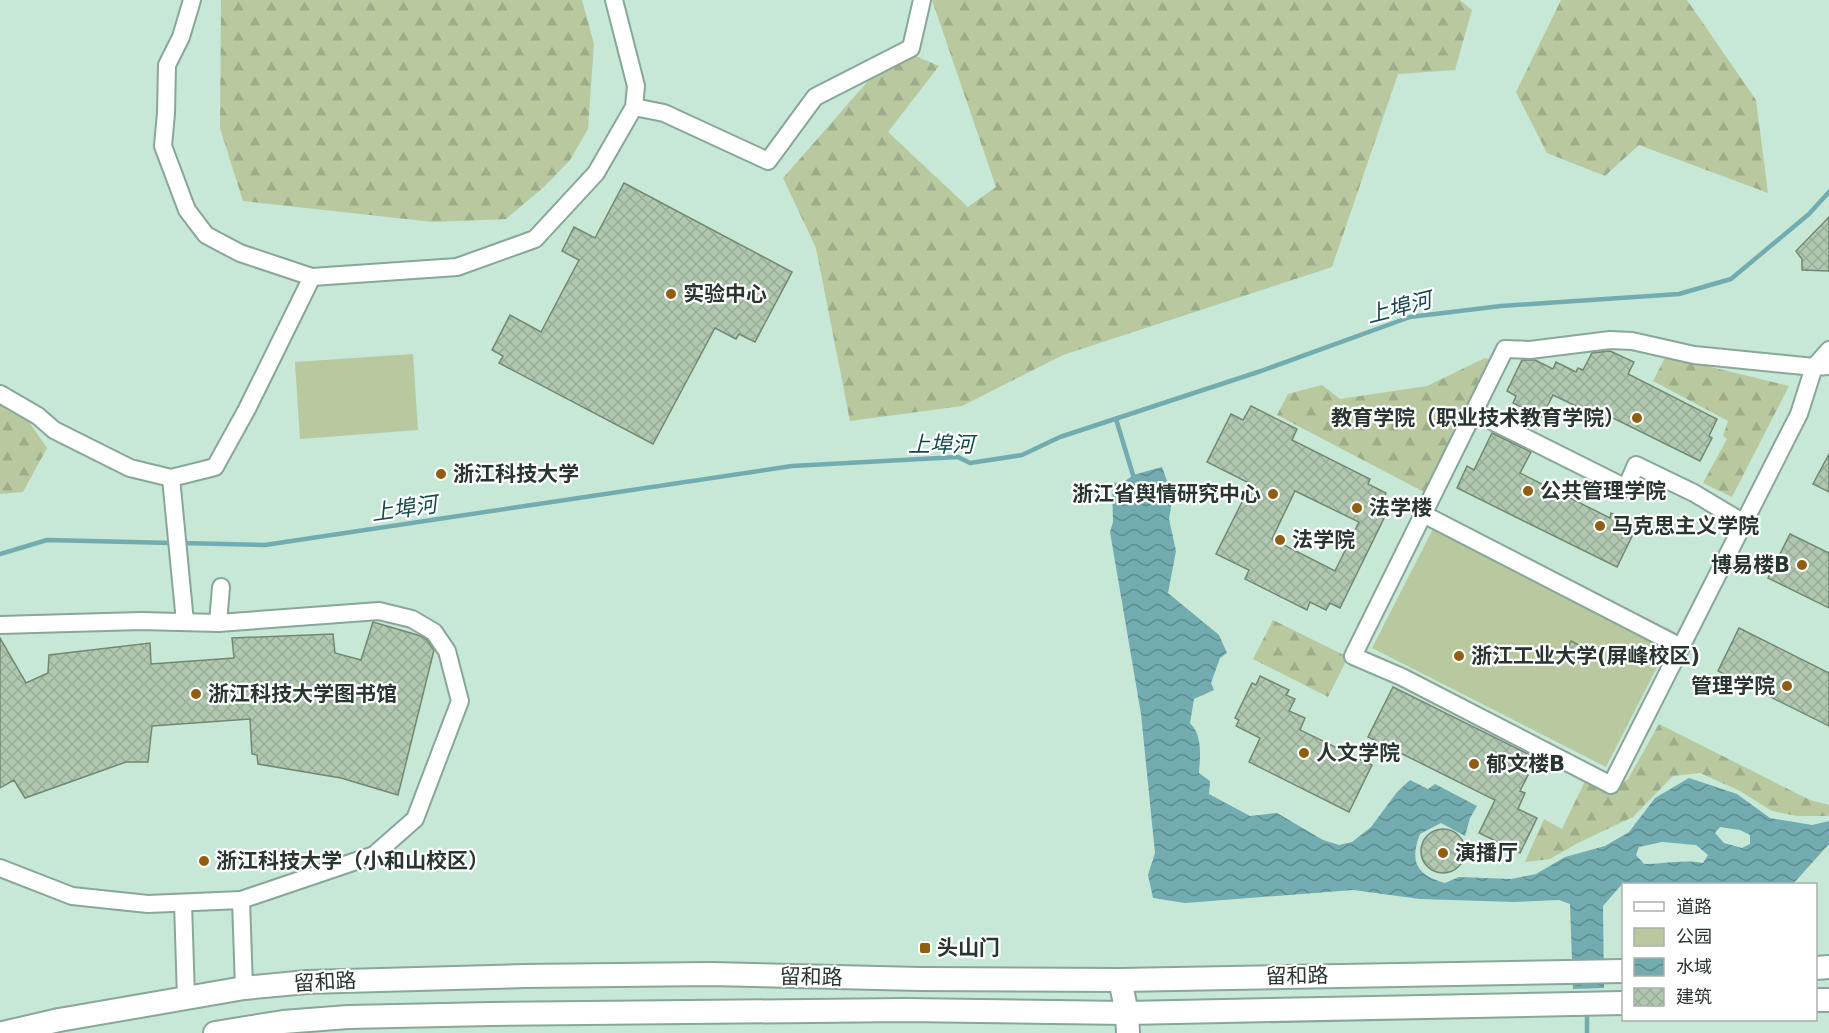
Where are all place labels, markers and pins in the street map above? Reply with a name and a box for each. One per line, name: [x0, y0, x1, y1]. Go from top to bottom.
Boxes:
place label: 实验中心: [683, 282, 767, 306]
marker: 实验中心: [664, 287, 678, 301]
place label: 教育学院（职业技术教育学院）: [1331, 406, 1625, 430]
marker: 教育学院（职业技术教育学院）: [1630, 411, 1644, 425]
place label: 浙江科技大学: [453, 462, 579, 486]
marker: 浙江科技大学: [434, 467, 448, 481]
place label: 公共管理学院: [1540, 479, 1666, 503]
place label: 浙江省舆情研究中心: [1072, 482, 1261, 506]
marker: 公共管理学院: [1521, 484, 1535, 498]
marker: 浙江省舆情研究中心: [1266, 487, 1280, 501]
place label: 法学楼: [1369, 496, 1432, 520]
marker: 法学楼: [1350, 501, 1364, 515]
place label: 马克思主义学院: [1612, 514, 1759, 538]
marker: 马克思主义学院: [1593, 519, 1607, 533]
place label: 法学院: [1292, 528, 1355, 552]
marker: 法学院: [1273, 533, 1287, 547]
place label: 博易楼B: [1711, 553, 1790, 577]
marker: 博易楼B: [1795, 558, 1809, 572]
place label: 浙江工业大学(屏峰校区): [1471, 644, 1700, 668]
marker: 浙江工业大学(屏峰校区): [1452, 649, 1466, 663]
place label: 管理学院: [1691, 674, 1775, 698]
marker: 管理学院: [1780, 679, 1794, 693]
place label: 浙江科技大学图书馆: [208, 682, 397, 706]
marker: 浙江科技大学图书馆: [189, 687, 203, 701]
place label: 人文学院: [1316, 741, 1400, 765]
marker: 人文学院: [1297, 746, 1311, 760]
place label: 郁文楼B: [1486, 752, 1565, 776]
marker: 郁文楼B: [1467, 757, 1481, 771]
place label: 演播厅: [1455, 841, 1518, 865]
marker: 演播厅: [1436, 846, 1450, 860]
place label: 浙江科技大学（小和山校区）: [216, 849, 489, 873]
marker: 浙江科技大学（小和山校区）: [197, 854, 211, 868]
place label: 头山门: [937, 936, 1000, 960]
marker: 头山门: [918, 941, 932, 955]

